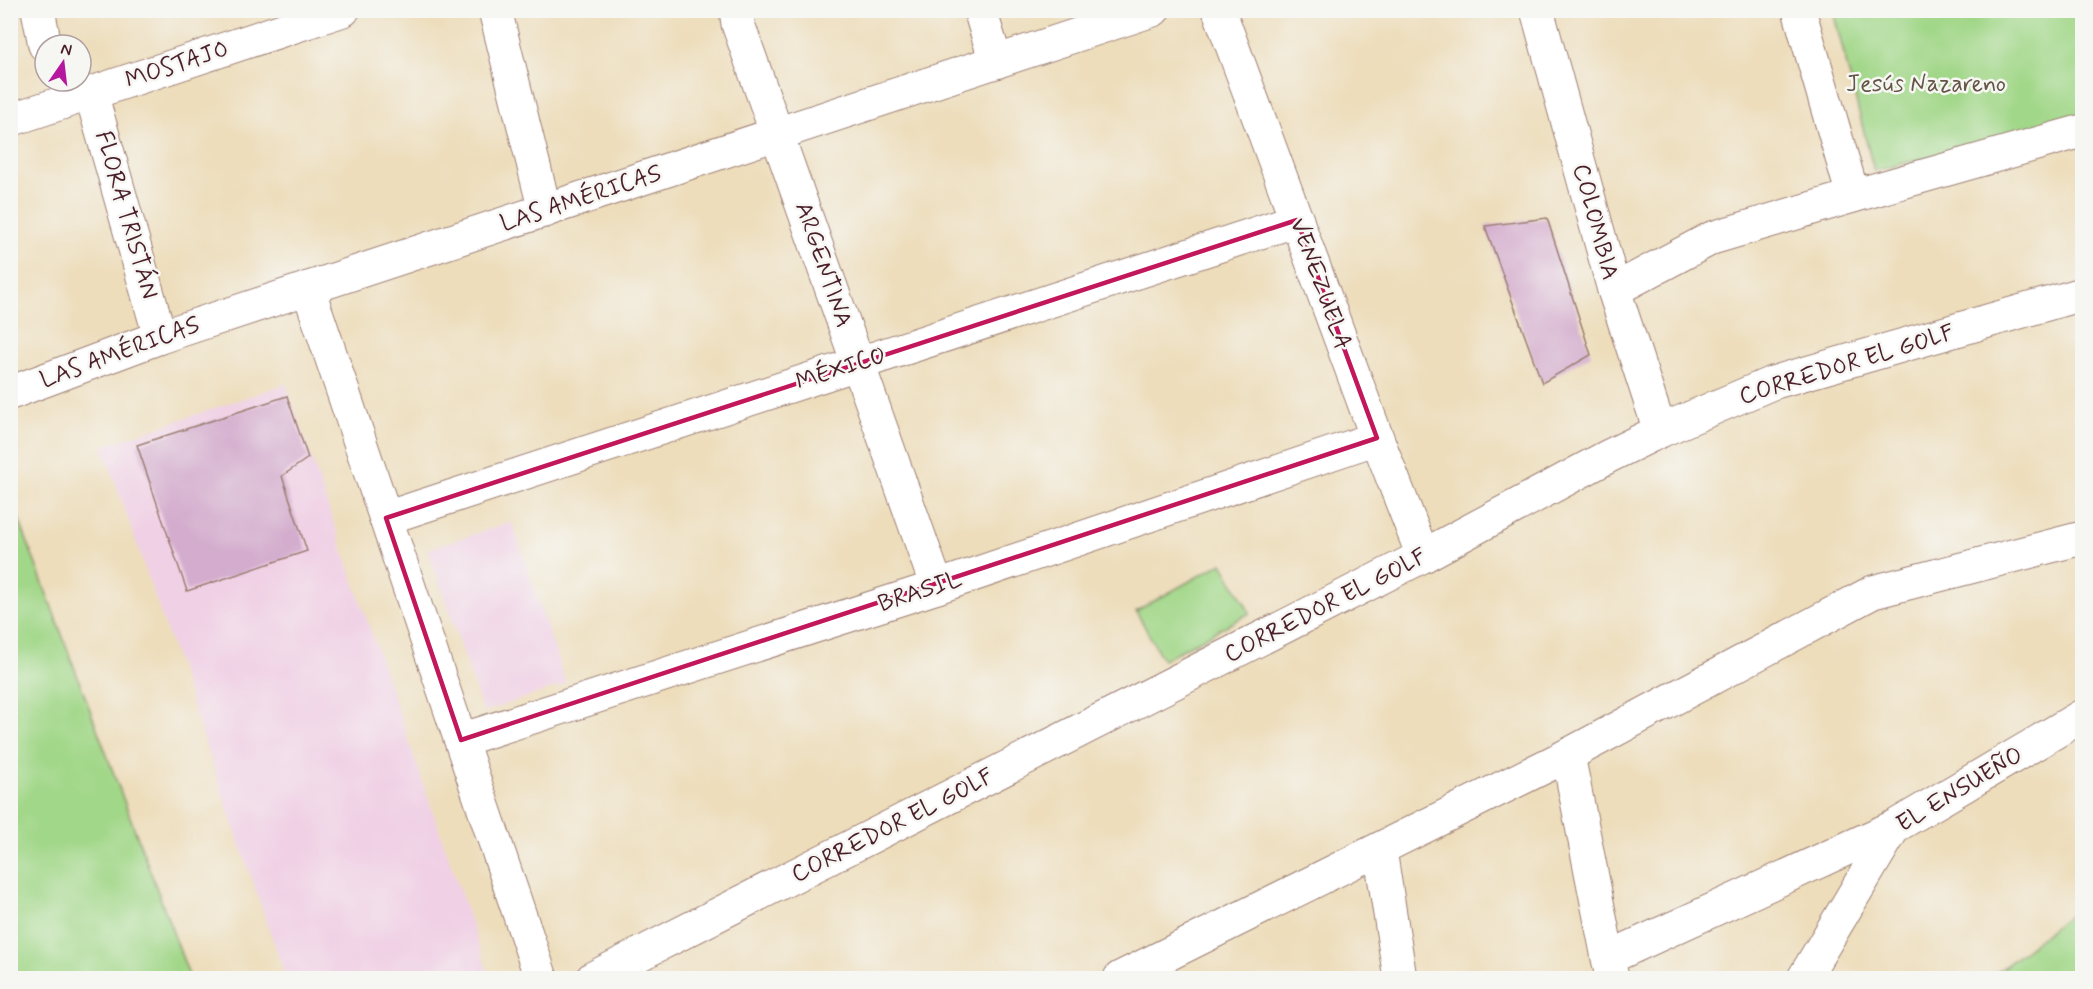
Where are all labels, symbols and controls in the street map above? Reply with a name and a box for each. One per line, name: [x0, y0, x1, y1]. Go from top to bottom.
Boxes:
north arrow: [33, 33, 93, 93]
street label: MOSTAJO: [121, 34, 233, 96]
text: N: [59, 38, 74, 61]
park label: Jesús Nazareno: [1846, 69, 2006, 100]
street label: FLORA TRISTÁN: [87, 127, 166, 303]
street label: LAS AMÉRICAS: [496, 156, 666, 240]
street label: COLOMBIA: [1565, 160, 1625, 284]
street label: ARGENTINA: [787, 198, 859, 332]
street label: VENEZUELA: [1282, 214, 1358, 354]
street label: LAS AMÉRICAS: [35, 308, 204, 396]
street label: CORREDOR EL GOLF: [1736, 317, 1958, 413]
street label: MÉXICO: [791, 338, 890, 398]
street label: CORREDOR EL GOLF: [1219, 541, 1433, 671]
street label: BRASIL: [874, 564, 966, 620]
street label: EL ENSUEÑO: [1891, 740, 2029, 840]
street label: CORREDOR EL GOLF: [786, 761, 1000, 891]

